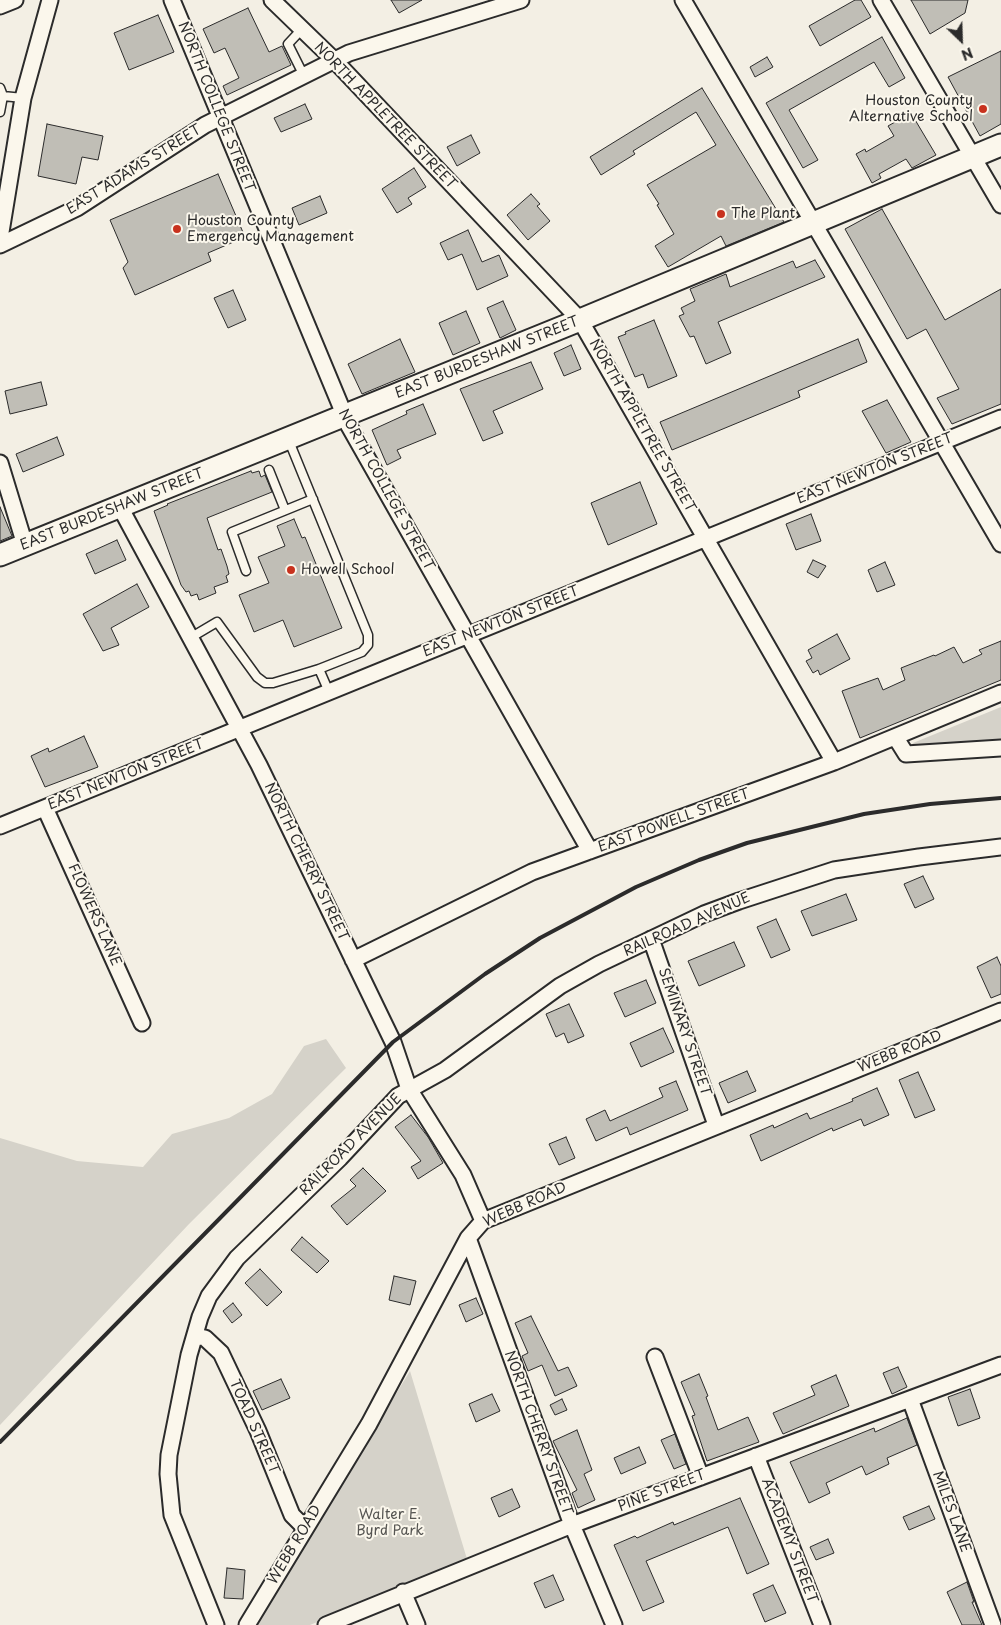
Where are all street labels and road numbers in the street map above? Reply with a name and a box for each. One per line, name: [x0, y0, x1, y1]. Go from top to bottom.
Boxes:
street label: NORTH COLLEGE STREET: [174, 19, 258, 195]
street label: NORTH APPLETREE STREET: [310, 39, 460, 193]
street label: EAST ADAMS STREET: [63, 122, 205, 218]
street label: EAST BURDESHAW STREET: [393, 313, 581, 403]
street label: NORTH APPLETREE STREET: [585, 336, 699, 516]
street label: NORTH COLLEGE STREET: [335, 406, 437, 574]
street label: EAST NEWTON STREET: [794, 430, 956, 508]
street label: EAST BURDESHAW STREET: [18, 465, 206, 555]
street label: EAST NEWTON STREET: [420, 583, 582, 661]
street label: EAST NEWTON STREET: [45, 736, 207, 814]
street label: NORTH CHERRY STREET: [260, 780, 352, 944]
street label: EAST POWELL STREET: [596, 786, 752, 856]
street label: FLOWERS LANE: [64, 861, 124, 969]
street label: RAILROAD AVENUE: [621, 889, 753, 961]
street label: SEMINARY STREET: [654, 966, 714, 1098]
street label: WEBB ROAD: [855, 1027, 945, 1077]
street label: RAILROAD AVENUE: [297, 1091, 405, 1199]
street label: WEBB ROAD: [481, 1179, 569, 1231]
street label: NORTH CHERRY STREET: [500, 1349, 576, 1517]
street label: TOAD STREET: [226, 1377, 282, 1477]
street label: PINE STREET: [616, 1467, 708, 1515]
street label: MILES LANE: [928, 1469, 974, 1555]
street label: ACADEMY STREET: [757, 1476, 821, 1606]
street label: WEBB ROAD: [265, 1502, 325, 1588]

